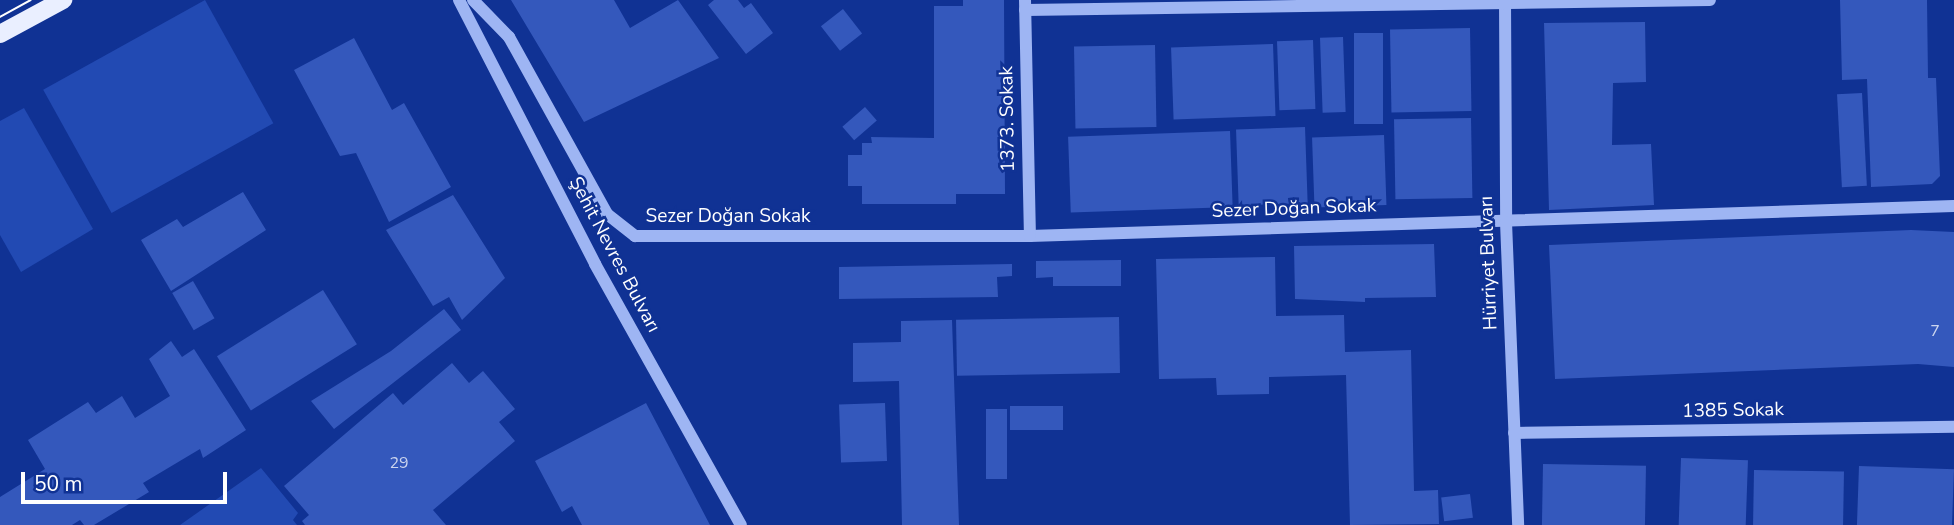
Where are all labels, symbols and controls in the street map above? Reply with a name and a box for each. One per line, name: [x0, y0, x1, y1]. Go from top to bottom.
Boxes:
street label: 1373. Sokak: [996, 66, 1020, 172]
street label: Şehit Nevres Bulvarı: [563, 173, 665, 337]
street label: Sezer Doğan Sokak: [1211, 195, 1377, 223]
street label: Hürriyet Bulvarı: [1475, 196, 1503, 330]
street label: Sezer Doğan Sokak: [646, 206, 810, 228]
house number: 7: [1930, 321, 1940, 341]
street label: 1385 Sokak: [1682, 399, 1784, 423]
house number: 29: [389, 453, 409, 473]
scale bar: [24, 458, 231, 502]
text: 50 m: [34, 470, 83, 498]

